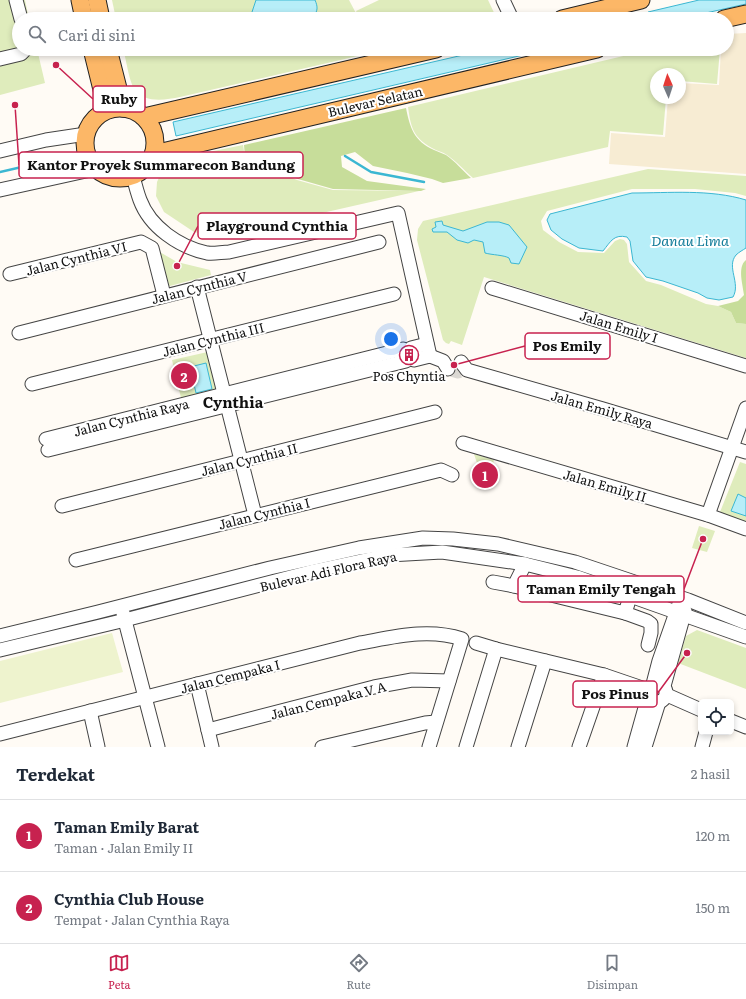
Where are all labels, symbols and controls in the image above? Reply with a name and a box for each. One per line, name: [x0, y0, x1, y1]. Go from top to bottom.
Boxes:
search box: [12, 12, 734, 56]
icon: search: [26, 23, 48, 45]
text: Cari di sini: [58, 23, 135, 46]
north arrow: [650, 68, 686, 104]
street label: Bulevar Selatan: [326, 81, 425, 121]
callout: Ruby: [93, 86, 145, 112]
text: Ruby: [101, 88, 138, 108]
callout: Kantor Proyek Summarecon Bandung: [19, 152, 303, 178]
text: Kantor Proyek Summarecon Bandung: [27, 154, 296, 174]
callout: Playground Cynthia: [198, 213, 356, 239]
text: Playground Cynthia: [206, 215, 349, 235]
water label: Danau Lima: [651, 230, 729, 250]
street label: Jalan Cynthia VI: [23, 236, 129, 280]
street label: Jalan Cynthia V: [149, 266, 249, 308]
street label: Jalan Emily I: [578, 305, 660, 347]
street label: Jalan Cynthia III: [160, 317, 266, 361]
your location: [381, 329, 401, 349]
callout: Pos Emily: [525, 333, 610, 359]
text: Pos Emily: [533, 335, 602, 355]
building icon: Pos Chyntia: [398, 344, 420, 366]
pin: 2: [171, 361, 197, 391]
place label: Pos Chyntia: [373, 366, 445, 385]
street label: Jalan Emily Raya: [549, 385, 655, 433]
district label: Cynthia: [203, 390, 264, 413]
street label: Jalan Cynthia Raya: [71, 393, 191, 441]
street label: Jalan Cynthia II: [199, 438, 299, 480]
pin: 1: [472, 460, 498, 490]
street label: Jalan Emily II: [561, 464, 649, 506]
street label: Jalan Cynthia I: [216, 492, 312, 534]
street label: Bulevar Adi Flora Raya: [258, 546, 398, 596]
callout: Taman Emily Tengah: [518, 576, 684, 602]
text: Taman Emily Tengah: [526, 578, 676, 598]
street label: Jalan Cempaka I: [178, 654, 282, 698]
street label: Jalan Cempaka V A: [268, 676, 388, 724]
callout: Pos Pinus: [573, 681, 657, 707]
text: Pos Pinus: [581, 683, 649, 703]
map controls: [698, 699, 734, 735]
button: locate: [698, 699, 734, 735]
text: Terdekat: [16, 761, 95, 786]
text: 2 hasil: [691, 764, 730, 783]
text: Taman Emily Barat: [54, 815, 199, 838]
text: 1: [26, 826, 32, 845]
text: 120 m: [695, 826, 730, 845]
text: Taman · Jalan Emily II: [54, 838, 193, 857]
text: Cynthia Club House: [54, 887, 204, 910]
text: 2: [26, 898, 32, 917]
text: 150 m: [695, 898, 730, 917]
text: Tempat · Jalan Cynthia Raya: [54, 910, 230, 929]
tab: Peta: [108, 952, 130, 992]
tab: Rute: [347, 952, 371, 992]
tab: Disimpan: [587, 952, 638, 992]

